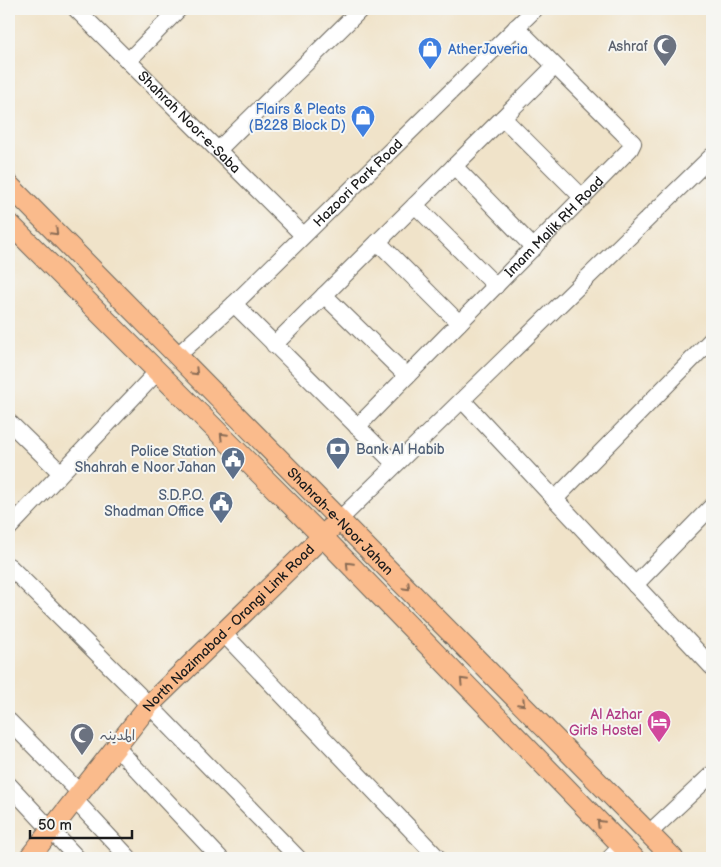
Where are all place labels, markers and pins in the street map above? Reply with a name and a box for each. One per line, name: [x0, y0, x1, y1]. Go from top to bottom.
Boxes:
mosque icon: Ashraf: [652, 33, 678, 67]
shop icon: AtherJaveria: [417, 36, 443, 70]
place label: Ashraf: [608, 38, 649, 55]
place label: AtherJaveria: [448, 41, 528, 58]
place label: Flairs & Pleats (B228 Block D): [249, 101, 346, 134]
shop icon: Flairs & Pleats (B228 Block D): [350, 104, 376, 138]
bank icon: Bank Al Habib: [325, 436, 351, 470]
place label: Bank Al Habib: [356, 441, 445, 458]
place label: Police Station Shahrah e Noor Jahan: [75, 443, 216, 476]
public building icon: Police Station Shahrah e Noor Jahan: [220, 446, 246, 480]
place label: S.D.P.O. Shadman Office: [104, 487, 204, 520]
public building icon: S.D.P.O. Shadman Office: [208, 490, 234, 524]
place label: Al Azhar Girls Hostel: [569, 706, 643, 739]
hotel icon: Al Azhar Girls Hostel: [646, 709, 672, 743]
mosque icon: المدینہ: [69, 722, 95, 756]
place label: المدینہ: [100, 727, 135, 744]

